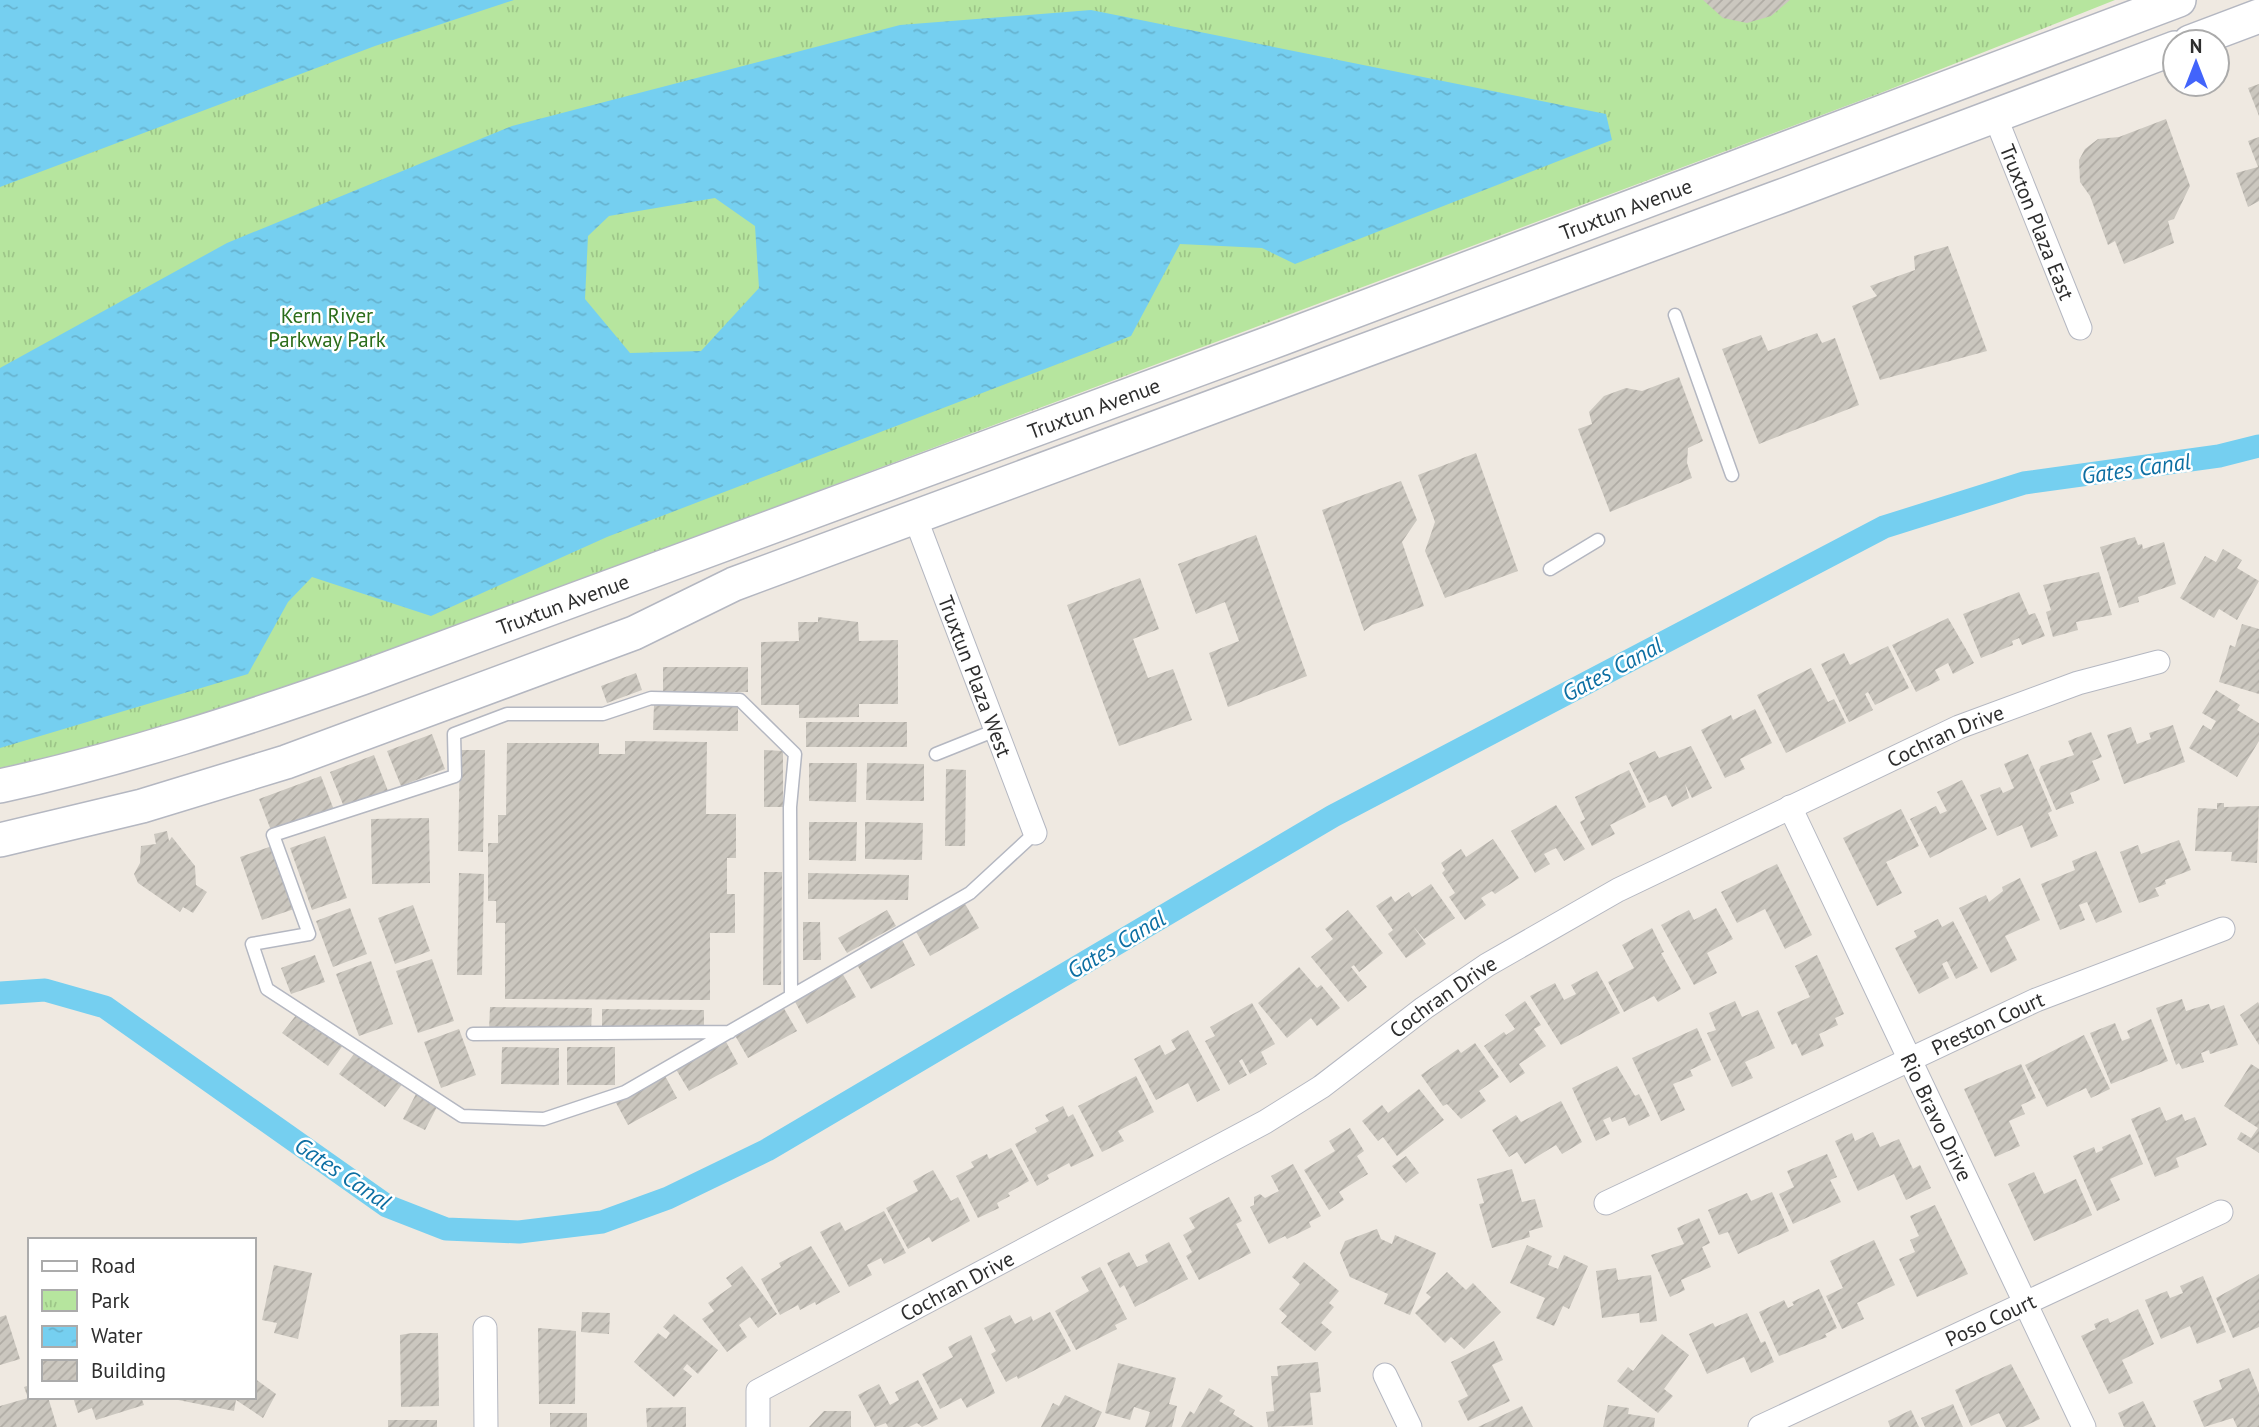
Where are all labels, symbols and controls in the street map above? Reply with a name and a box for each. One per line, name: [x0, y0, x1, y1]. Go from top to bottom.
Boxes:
north arrow: [2161, 28, 2231, 98]
text: N: [2190, 34, 2202, 58]
street label: Truxton Plaza East: [1994, 140, 2081, 304]
street label: Truxtun Avenue: [1556, 172, 1696, 246]
park label: Kern River Parkway Park: [268, 302, 386, 353]
street label: Truxtun Avenue: [1024, 371, 1164, 445]
water label: Gates Canal: [2080, 446, 2192, 490]
street label: Truxtun Avenue: [493, 567, 633, 641]
street label: Truxtun Plaza West: [932, 591, 1018, 761]
water label: Gates Canal: [1557, 630, 1667, 708]
street label: Cochran Drive: [1882, 698, 2007, 773]
water label: Gates Canal: [1061, 903, 1171, 985]
street label: Cochran Drive: [1384, 949, 1501, 1043]
street label: Preston Court: [1927, 985, 2048, 1061]
street label: Rio Bravo Drive: [1895, 1048, 1979, 1185]
water label: Gates Canal: [289, 1130, 397, 1216]
legend: [28, 1238, 256, 1399]
street label: Cochran Drive: [895, 1244, 1018, 1327]
text: Road: [91, 1252, 135, 1279]
text: Park: [91, 1287, 130, 1314]
street label: Poso Court: [1941, 1287, 2040, 1352]
text: Water: [91, 1322, 143, 1349]
text: Building: [91, 1357, 166, 1384]

